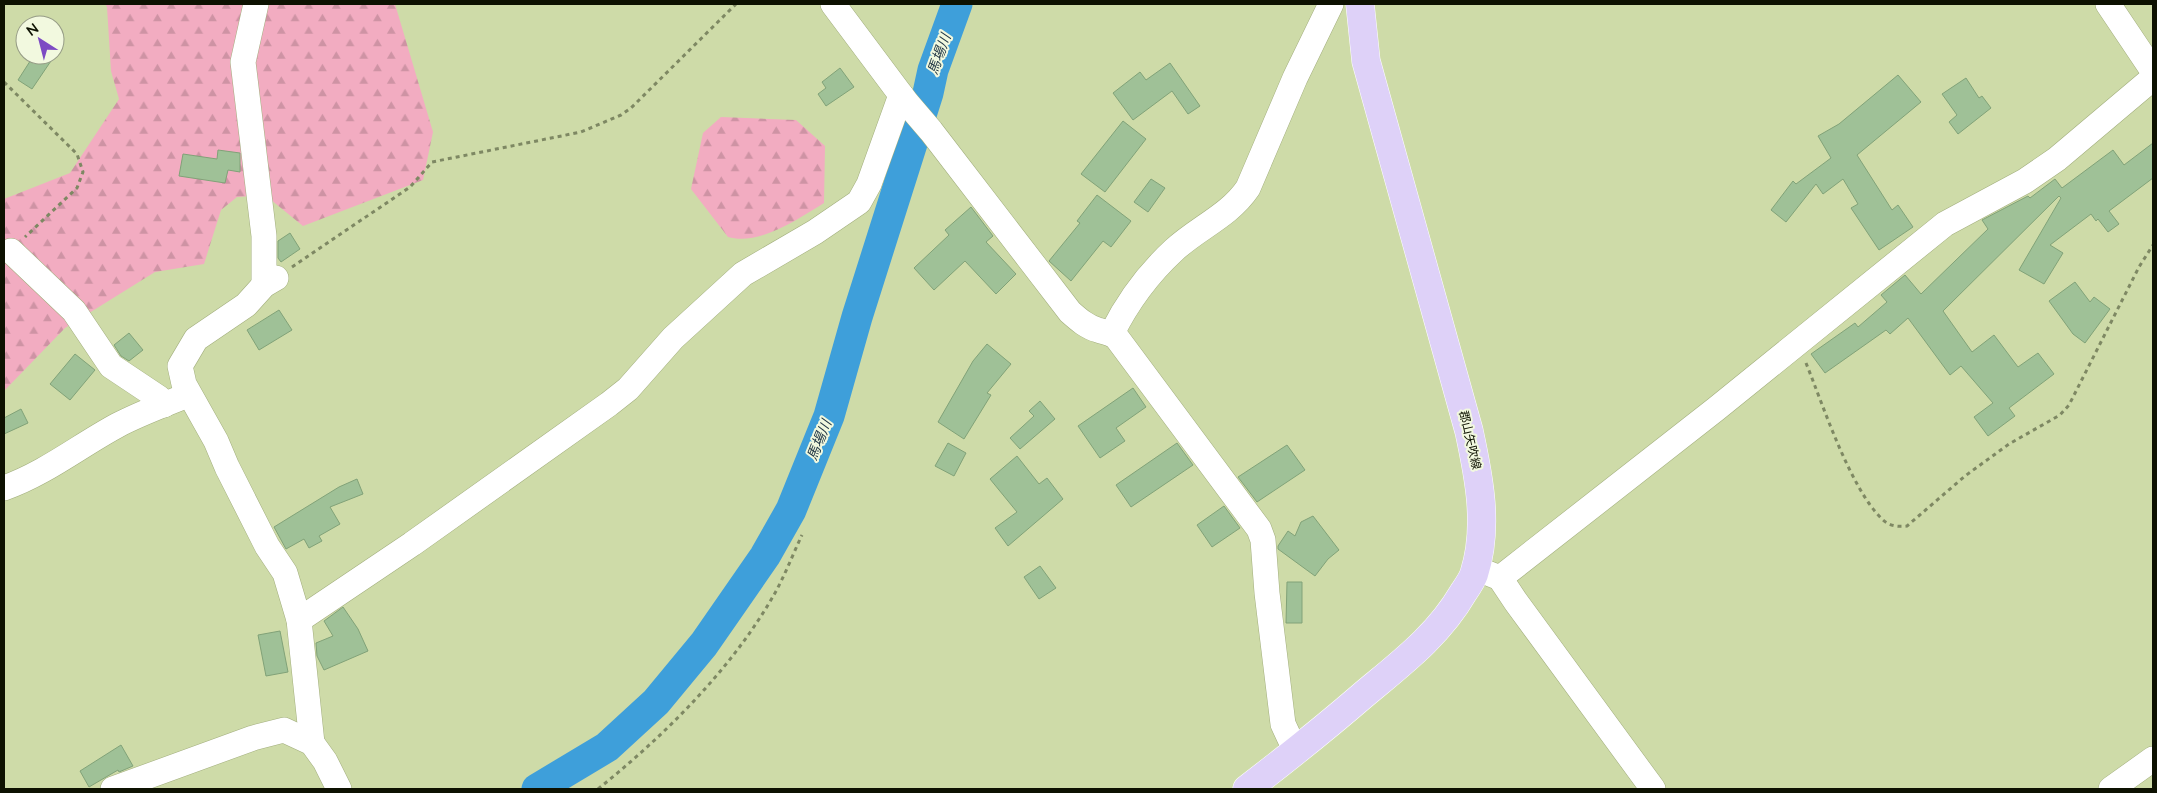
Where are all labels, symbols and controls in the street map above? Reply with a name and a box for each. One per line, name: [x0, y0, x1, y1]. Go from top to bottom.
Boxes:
north arrow: [15, 15, 65, 65]
text: N: [23, 19, 41, 39]
water label: 馬場川: [923, 29, 954, 76]
street label: 郡山矢吹線: [1456, 409, 1485, 471]
water label: 馬場川: [803, 415, 835, 462]

